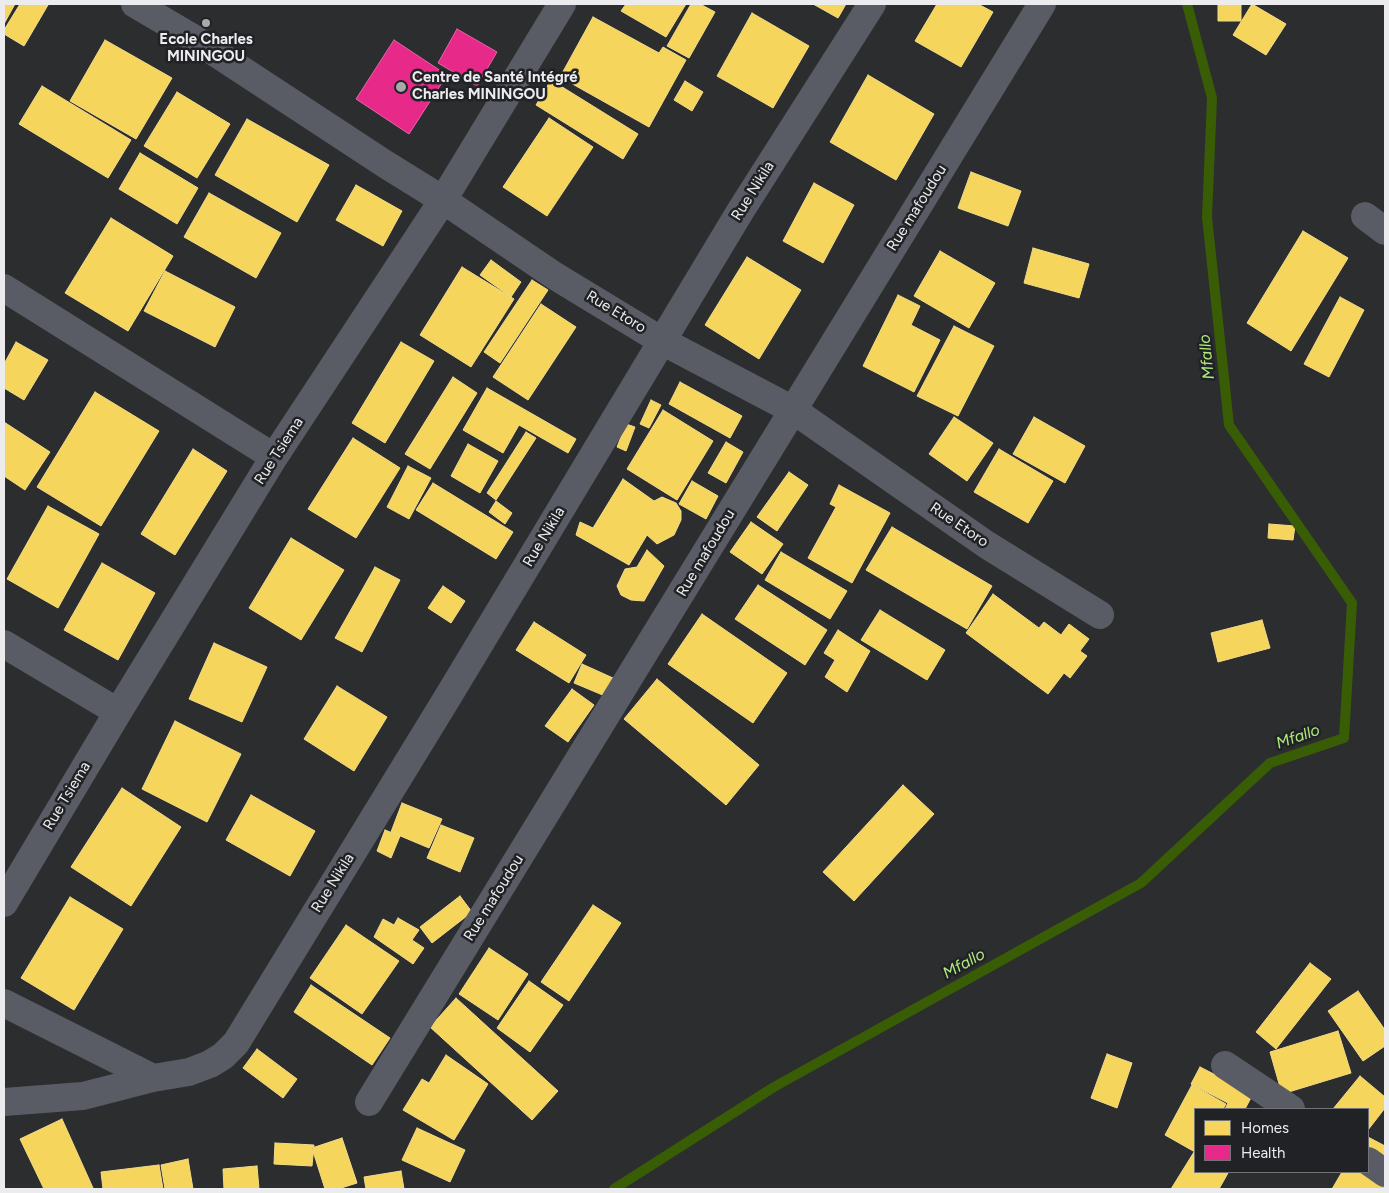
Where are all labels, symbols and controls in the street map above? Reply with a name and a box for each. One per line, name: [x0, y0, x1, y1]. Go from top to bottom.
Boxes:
marker: Ecole Charles MININGOU: [200, 17, 212, 29]
place label: Ecole Charles MININGOU: [159, 31, 253, 66]
place label: Centre de Santé Intégré Charles MININGOU: [412, 69, 578, 104]
marker: Centre de Santé Intégré Charles MININGOU: [394, 80, 408, 94]
street label: Rue Nikila: [728, 158, 778, 224]
street label: Rue mafoudou: [883, 161, 951, 255]
street label: Rue Etoro: [583, 287, 649, 337]
water label: Mfallo: [1195, 334, 1219, 380]
street label: Rue Tsiema: [251, 414, 307, 488]
street label: Rue Etoro: [926, 499, 992, 551]
street label: Rue Nikila: [519, 504, 569, 570]
street label: Rue mafoudou: [673, 506, 739, 600]
water label: Mfallo: [1274, 721, 1322, 753]
street label: Rue Tsiema: [40, 759, 94, 833]
street label: Rue Nikila: [308, 850, 358, 916]
street label: Rue mafoudou: [460, 851, 528, 945]
water label: Mfallo: [940, 945, 988, 983]
legend: [1194, 1108, 1369, 1173]
text: Homes: [1241, 1119, 1289, 1137]
text: Health: [1241, 1144, 1285, 1162]

